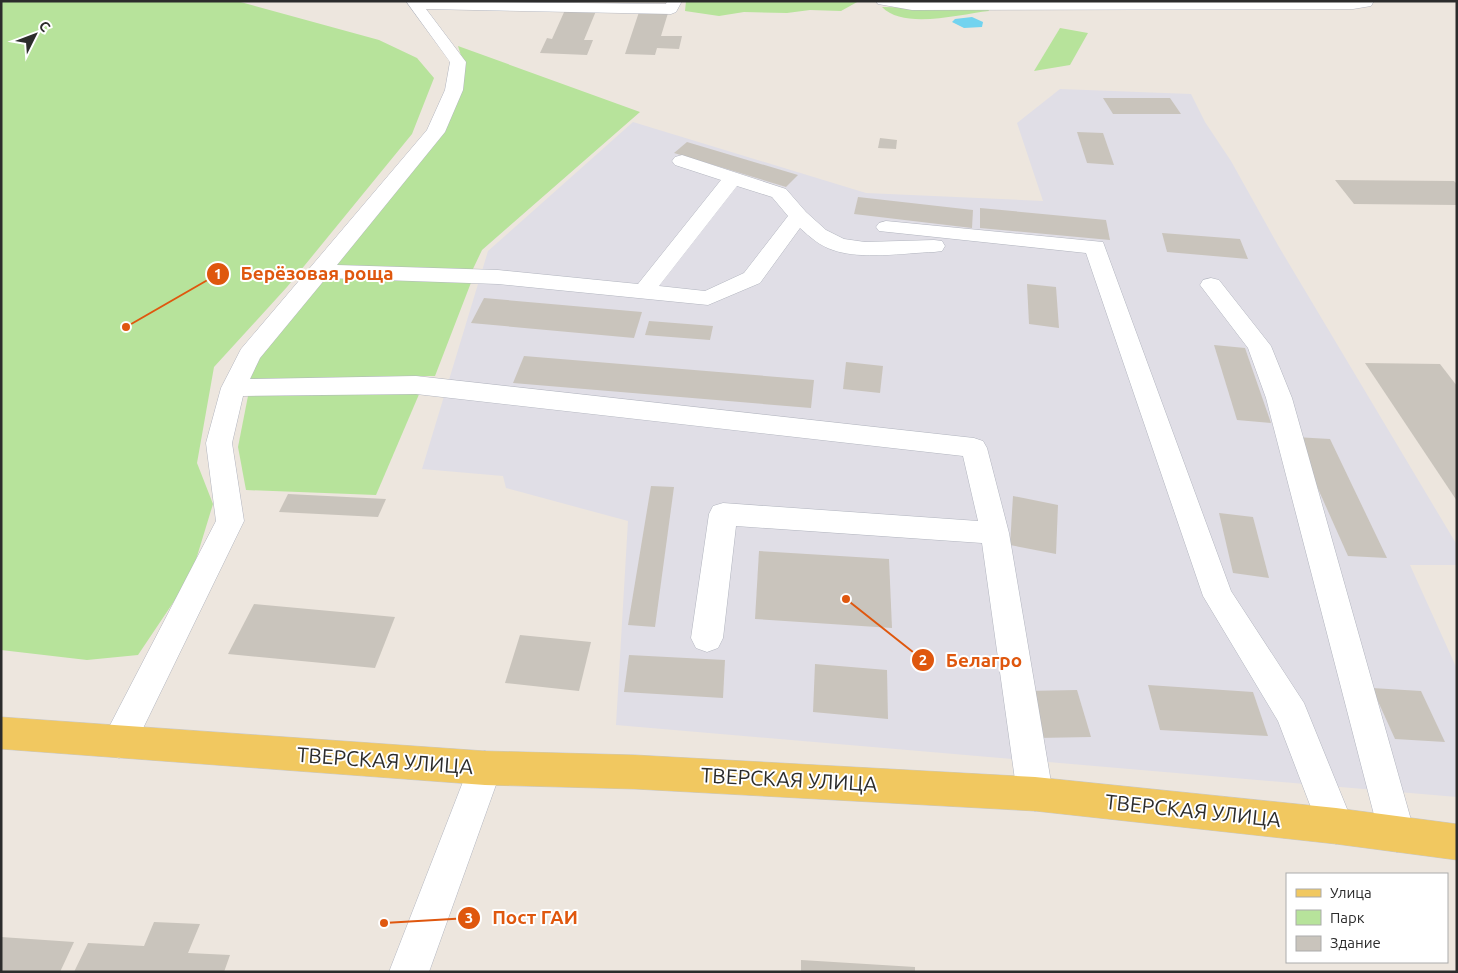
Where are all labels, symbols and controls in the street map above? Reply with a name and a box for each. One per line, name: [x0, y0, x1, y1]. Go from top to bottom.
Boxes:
north arrow: [10, 10, 60, 60]
text: С: [36, 18, 54, 35]
callout: Берёзовая роща: [206, 257, 404, 291]
text: Берёзовая роща: [241, 262, 393, 284]
text: 1: [214, 265, 222, 282]
callout: Белагро: [911, 643, 1032, 677]
text: Белагро: [946, 649, 1022, 671]
text: 2: [919, 651, 927, 668]
street label: ТВЕРСКАЯ УЛИЦА: [296, 742, 474, 778]
street label: ТВЕРСКАЯ УЛИЦА: [700, 762, 878, 796]
street label: ТВЕРСКАЯ УЛИЦА: [1104, 789, 1283, 831]
legend: [1286, 873, 1448, 963]
text: Улица: [1330, 884, 1372, 901]
callout: Пост ГАИ: [457, 901, 588, 935]
text: Пост ГАИ: [492, 906, 578, 928]
text: 3: [465, 909, 473, 926]
text: Парк: [1330, 909, 1365, 926]
text: Здание: [1330, 934, 1381, 951]

